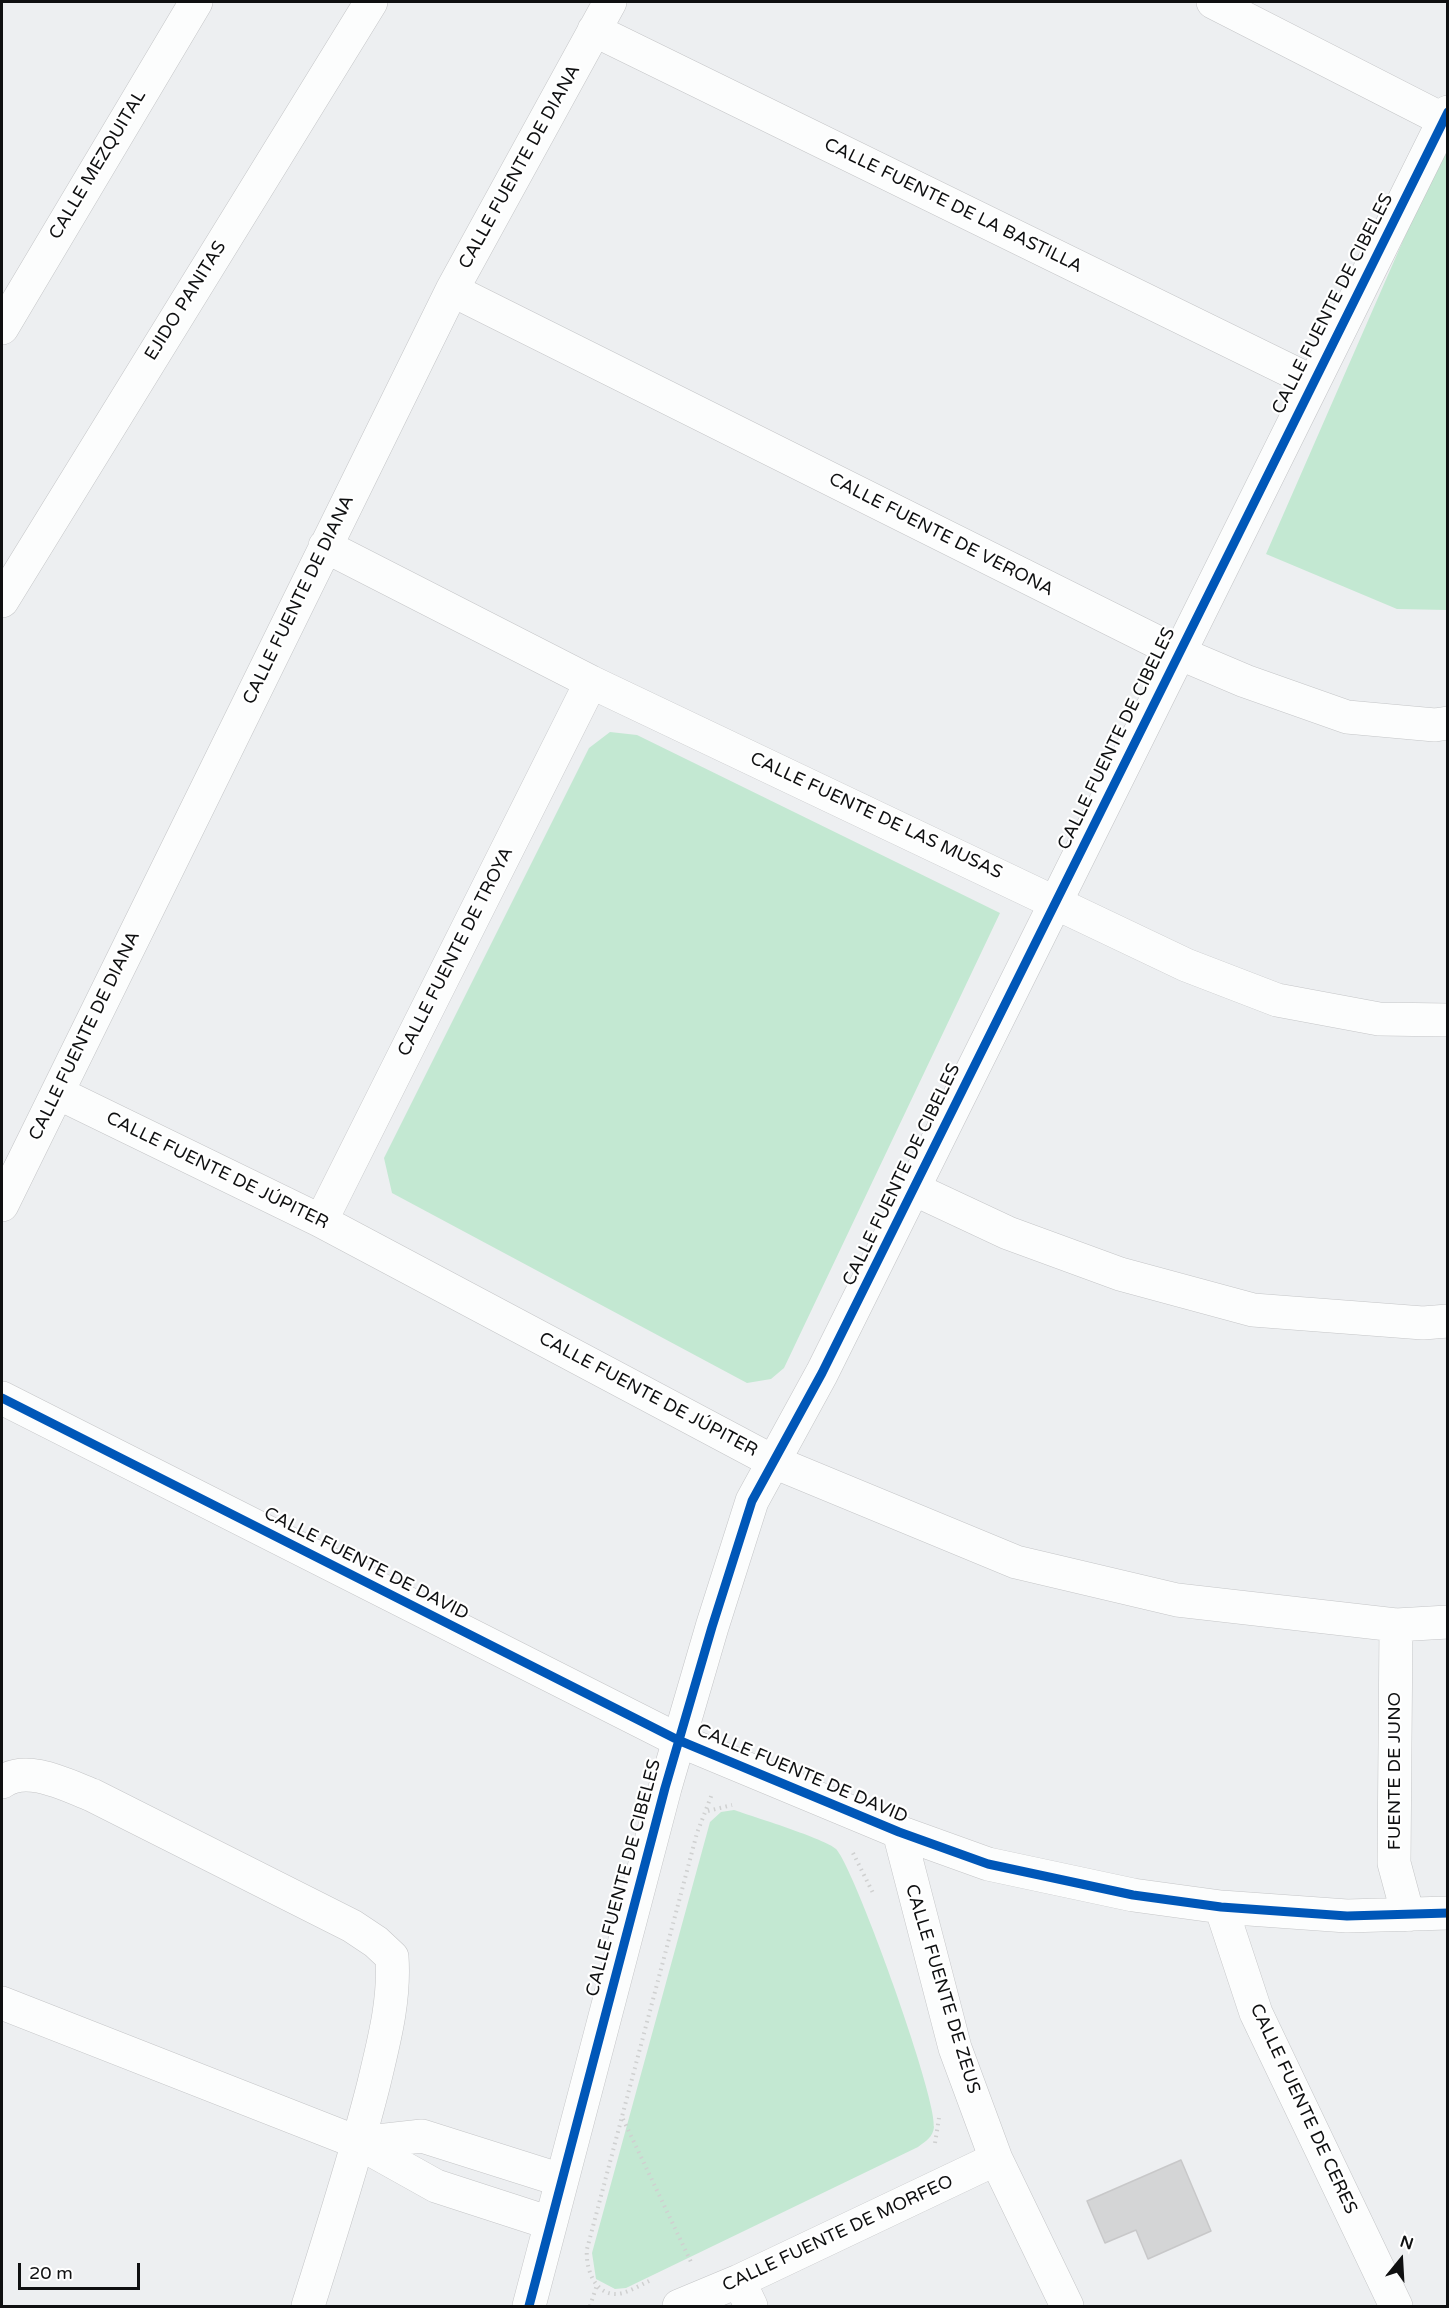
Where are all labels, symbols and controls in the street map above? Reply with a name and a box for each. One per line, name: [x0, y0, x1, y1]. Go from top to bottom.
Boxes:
street label: CALLE FUENTE DE DIANA: [455, 61, 585, 273]
street label: CALLE MEZQUITAL: [45, 86, 151, 244]
street label: CALLE FUENTE DE LA BASTILLA: [820, 134, 1086, 278]
street label: CALLE FUENTE DE CIBELES: [1268, 190, 1398, 418]
street label: EJIDO PANITAS: [141, 237, 231, 365]
street label: CALLE FUENTE DE VERONA: [825, 469, 1057, 601]
street label: CALLE FUENTE DE DIANA: [239, 492, 359, 708]
street label: CALLE FUENTE DE CIBELES: [1054, 624, 1180, 854]
street label: CALLE FUENTE DE LAS MUSAS: [746, 748, 1006, 884]
street label: CALLE FUENTE DE TROYA: [394, 844, 518, 1060]
street label: CALLE FUENTE DE DIANA: [25, 928, 145, 1144]
street label: CALLE FUENTE DE CIBELES: [839, 1060, 965, 1290]
street label: CALLE FUENTE DE JÚPITER: [102, 1108, 332, 1234]
street label: CALLE FUENTE DE JÚPITER: [535, 1328, 761, 1462]
street label: CALLE FUENTE DE DAVID: [260, 1503, 472, 1625]
street label: FUENTE DE JUNO: [1384, 1692, 1406, 1850]
street label: CALLE FUENTE DE DAVID: [693, 1720, 911, 1828]
street label: CALLE FUENTE DE CIBELES: [582, 1757, 666, 1999]
street label: CALLE FUENTE DE ZEUS: [900, 1882, 984, 2096]
street label: CALLE FUENTE DE CERES: [1245, 2000, 1361, 2218]
street label: CALLE FUENTE DE MORFEO: [719, 2171, 957, 2297]
north arrow: [1371, 2230, 1431, 2290]
text: N: [1397, 2231, 1416, 2254]
scale bar: [21, 2251, 142, 2289]
text: 20 m: [29, 2262, 73, 2284]

